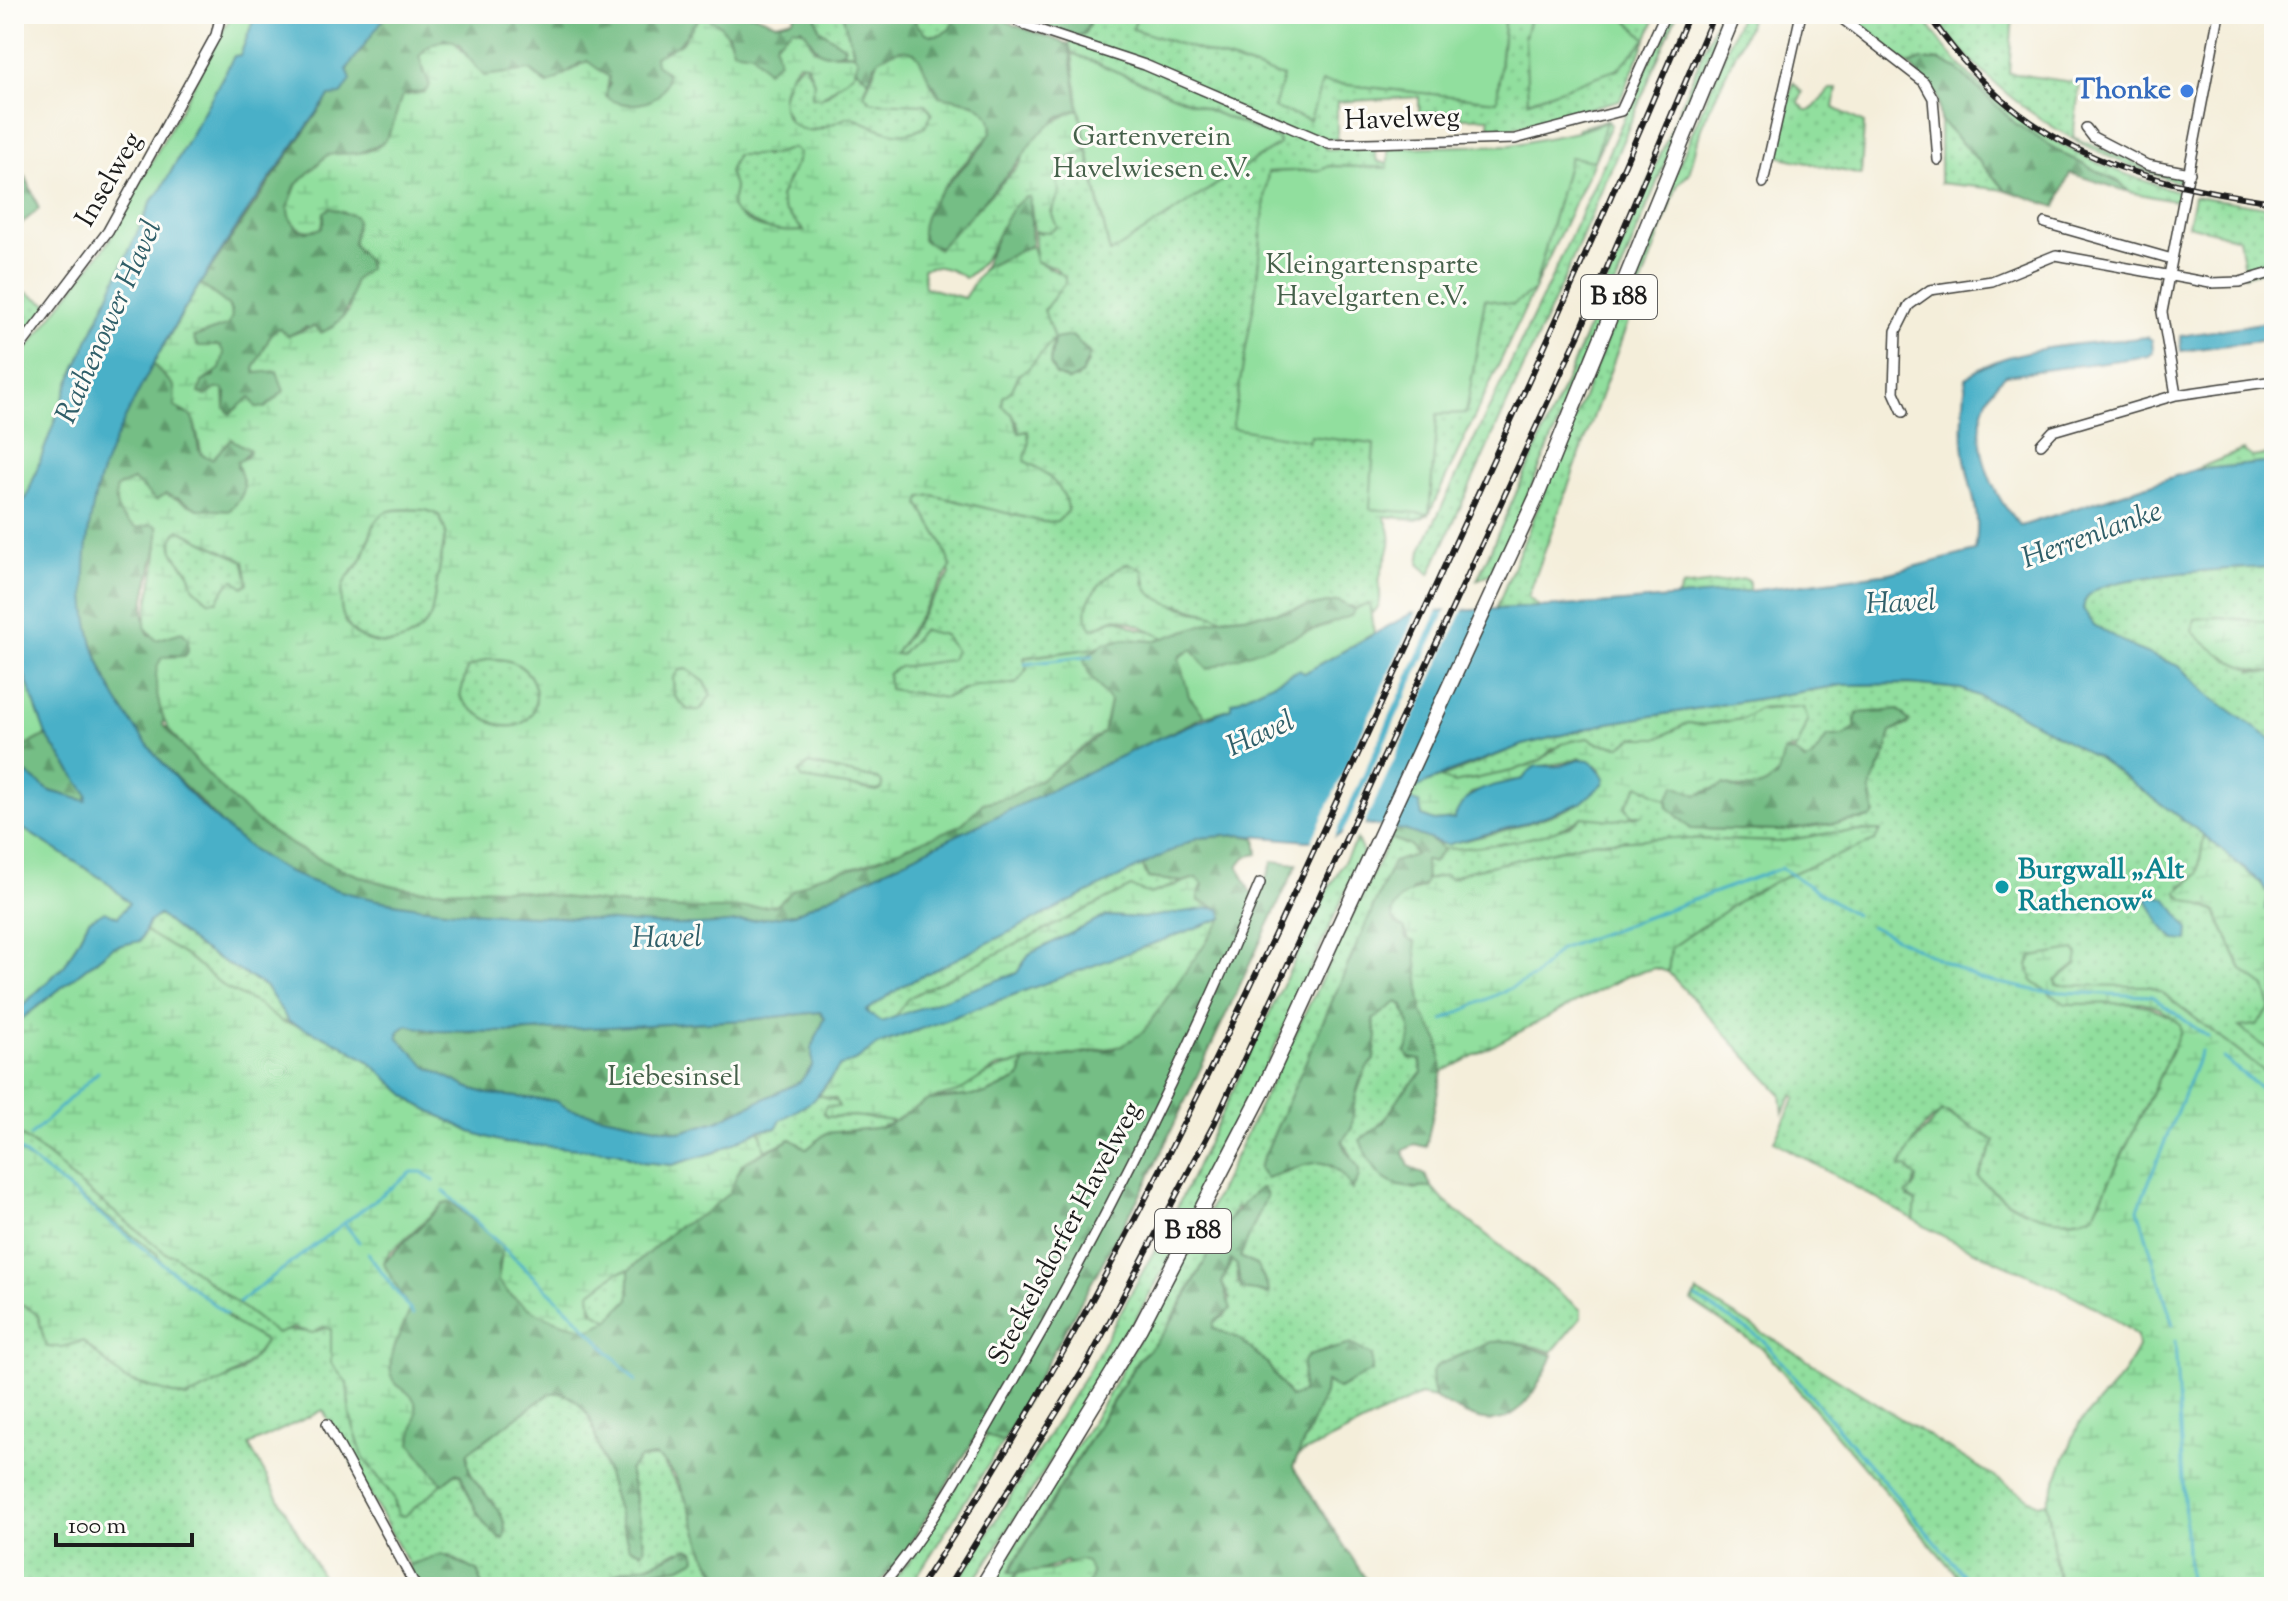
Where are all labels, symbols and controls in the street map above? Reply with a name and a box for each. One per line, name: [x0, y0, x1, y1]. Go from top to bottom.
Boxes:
place label: Thonke: [2076, 71, 2171, 111]
marker: Thonke: [2178, 82, 2196, 100]
street label: Havelweg: [1343, 98, 1461, 142]
park label: Gartenverein Havelwiesen e.V.: [1053, 118, 1251, 190]
street label: Inselweg: [67, 125, 153, 235]
water label: Rathenower Havel: [46, 213, 174, 431]
park label: Kleingartensparte Havelgarten e.V.: [1265, 246, 1479, 318]
road number: B 188: [1581, 275, 1657, 319]
water label: Herrenlanke: [2016, 491, 2168, 581]
water label: Havel: [1865, 581, 1937, 627]
water label: Havel: [1220, 701, 1302, 769]
place label: Burgwall „Alt Rathenow“: [2018, 851, 2184, 923]
marker: Burgwall „Alt Rathenow“: [1993, 878, 2011, 896]
water label: Havel: [631, 917, 703, 961]
park label: Liebesinsel: [607, 1058, 741, 1098]
street label: Steckelsdorfer Havelweg: [979, 1095, 1153, 1373]
road number: B 188: [1155, 1209, 1231, 1253]
scale bar: [56, 1497, 192, 1547]
text: 100 m: [68, 1510, 126, 1544]

